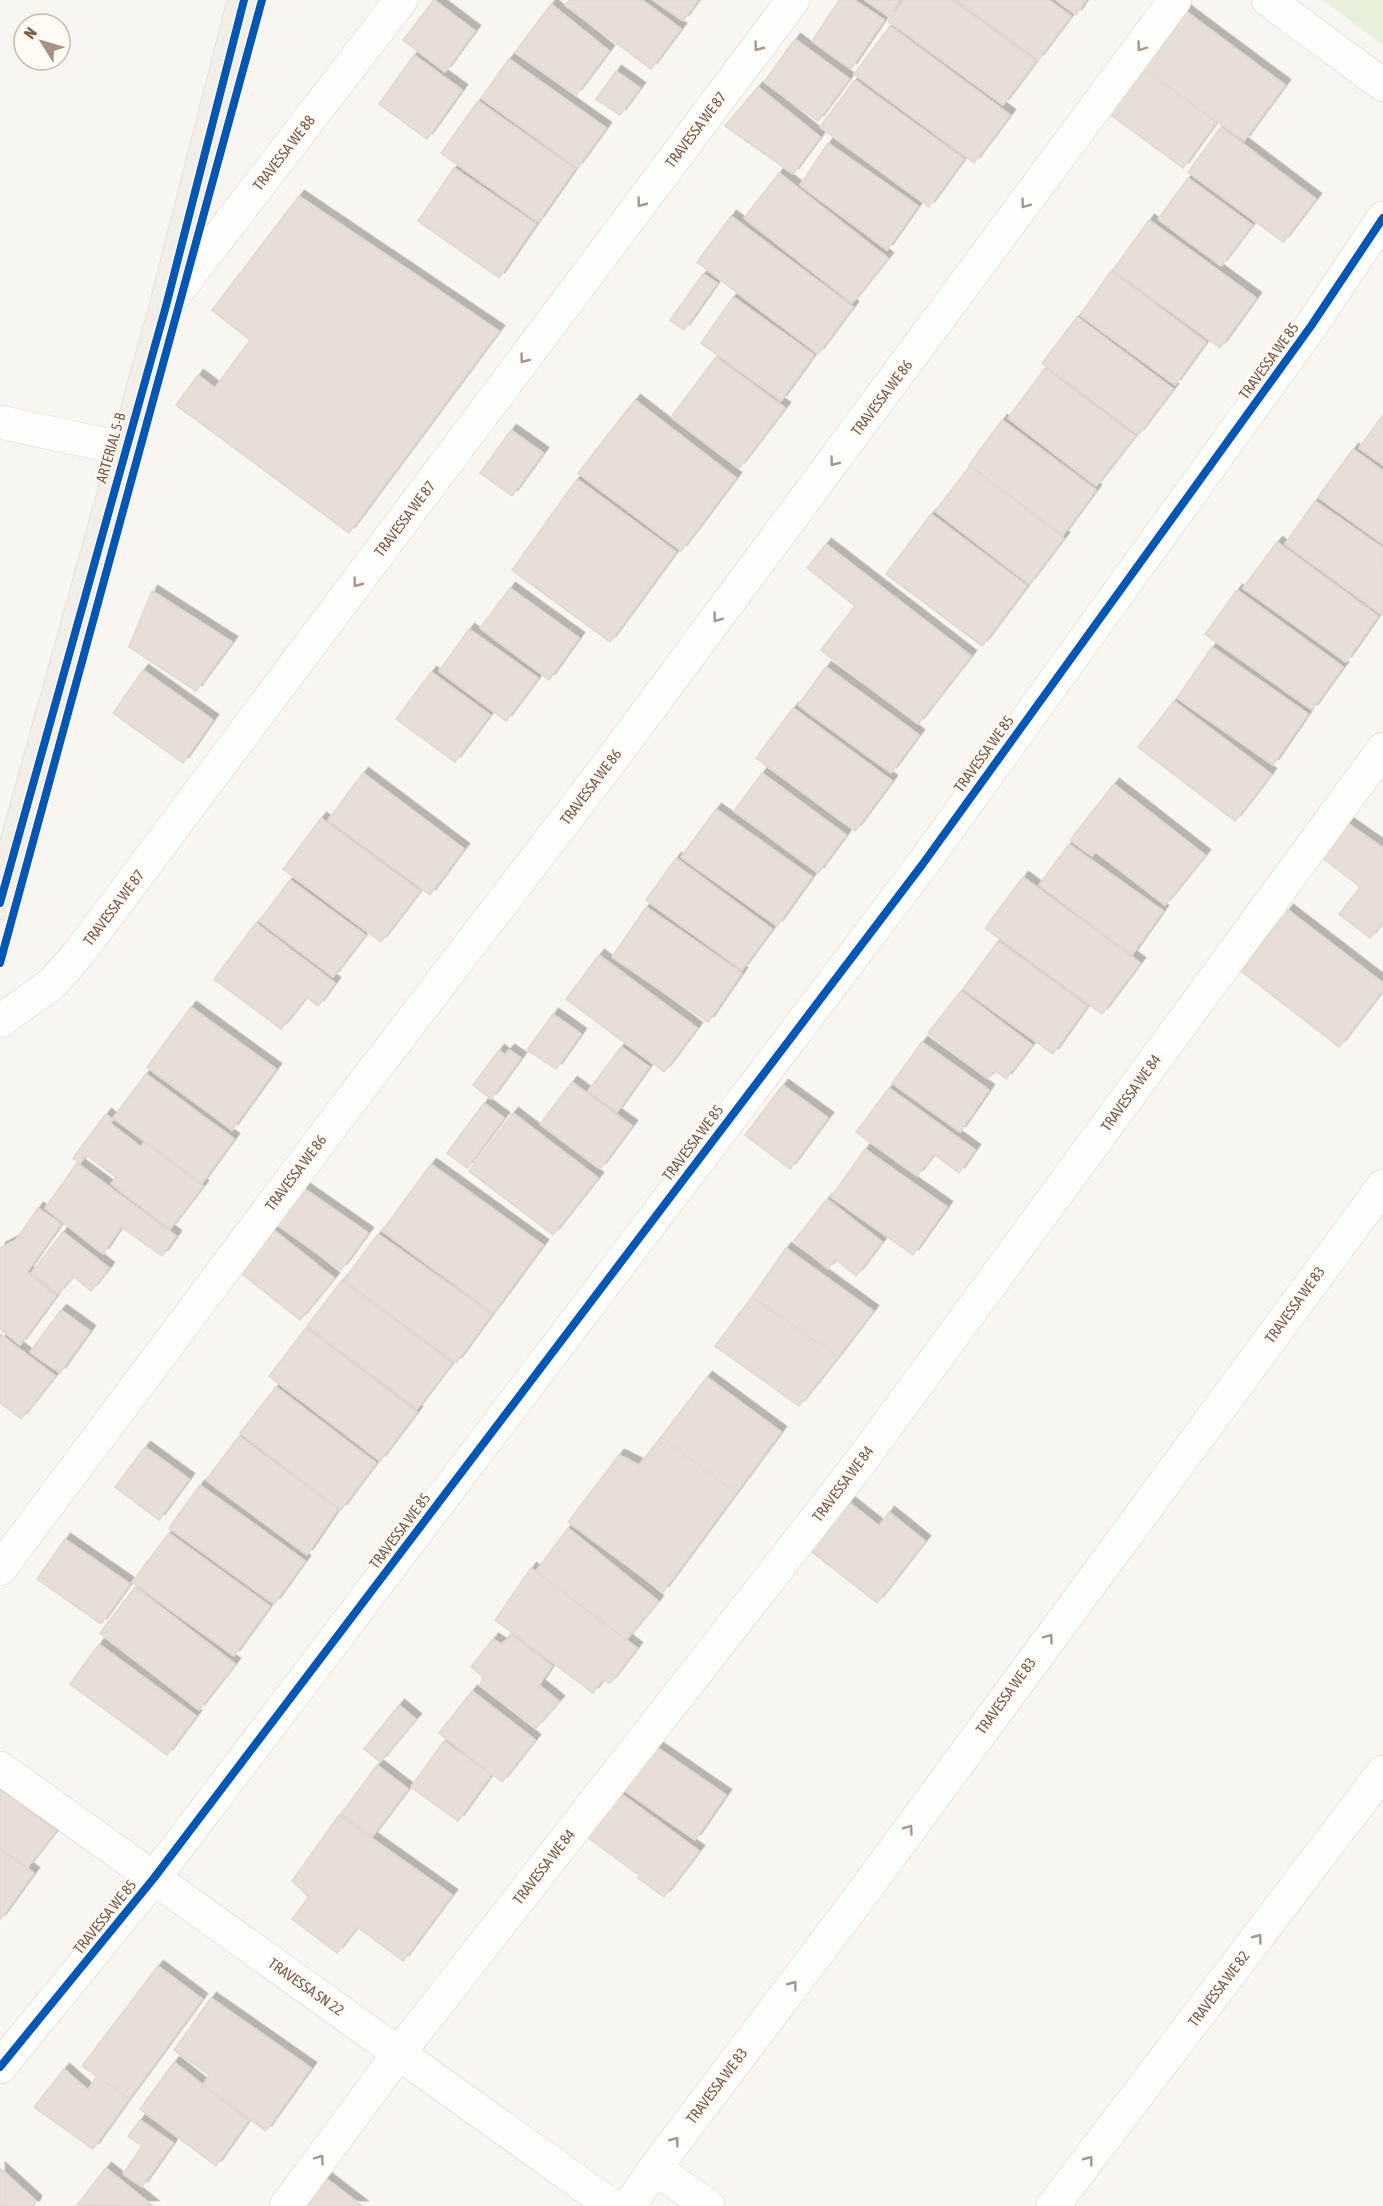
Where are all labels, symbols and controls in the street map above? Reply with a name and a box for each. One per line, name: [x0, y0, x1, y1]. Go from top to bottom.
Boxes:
north arrow: [12, 12, 72, 72]
text: N: [20, 24, 40, 42]
one-way arrow: [754, 40, 765, 51]
one-way arrow: [1137, 41, 1148, 52]
street label: TRAVESSA WE 87: [662, 89, 730, 171]
street label: TRAVESSA WE 88: [249, 112, 318, 194]
one-way arrow: [638, 196, 649, 207]
one-way arrow: [1022, 198, 1033, 209]
street label: TRAVESSA WE 85: [1235, 319, 1302, 402]
one-way arrow: [521, 352, 532, 363]
street label: TRAVESSA WE 86: [848, 357, 916, 439]
street label: ARTERIAL 5-B: [92, 411, 129, 485]
one-way arrow: [830, 455, 841, 466]
street label: TRAVESSA WE 87: [371, 478, 439, 560]
one-way arrow: [354, 576, 365, 587]
one-way arrow: [714, 612, 725, 623]
street label: TRAVESSA WE 85: [950, 712, 1017, 795]
street label: TRAVESSA WE 86: [557, 746, 625, 828]
street label: TRAVESSA WE 87: [80, 867, 148, 949]
street label: TRAVESSA WE 84: [1097, 1051, 1164, 1134]
street label: TRAVESSA WE 85: [659, 1102, 727, 1184]
street label: TRAVESSA WE 86: [262, 1132, 330, 1214]
street label: TRAVESSA WE 83: [1261, 1263, 1328, 1346]
street label: TRAVESSA WE 84: [809, 1443, 877, 1525]
street label: TRAVESSA WE 85: [366, 1490, 434, 1572]
one-way arrow: [1042, 1633, 1053, 1644]
street label: TRAVESSA WE 83: [972, 1654, 1039, 1737]
one-way arrow: [902, 1825, 913, 1836]
street label: TRAVESSA WE 84: [509, 1826, 578, 1908]
street label: TRAVESSA WE 85: [70, 1876, 140, 1957]
one-way arrow: [1251, 1934, 1262, 1945]
street label: TRAVESSA WE 82: [1185, 1948, 1253, 2030]
street label: TRAVESSA SN 22: [265, 1954, 347, 2019]
one-way arrow: [785, 1981, 796, 1992]
street label: TRAVESSA WE 83: [683, 2045, 751, 2127]
one-way arrow: [668, 2137, 679, 2148]
one-way arrow: [313, 2154, 324, 2165]
one-way arrow: [1081, 2155, 1092, 2166]

